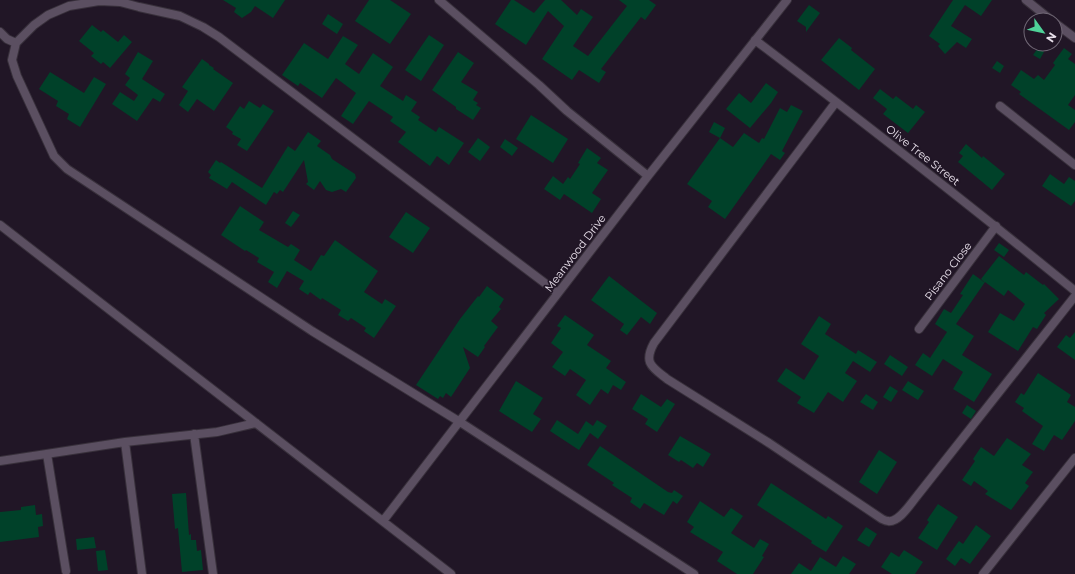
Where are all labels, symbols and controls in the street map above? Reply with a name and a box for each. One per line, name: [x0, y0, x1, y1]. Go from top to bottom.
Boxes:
north arrow: [1023, 12, 1063, 52]
text: N: [1043, 30, 1060, 45]
street label: Olive Tree Street: [883, 122, 963, 189]
street label: Meanwood Drive: [541, 211, 609, 294]
street label: Pisano Close: [921, 239, 975, 303]

